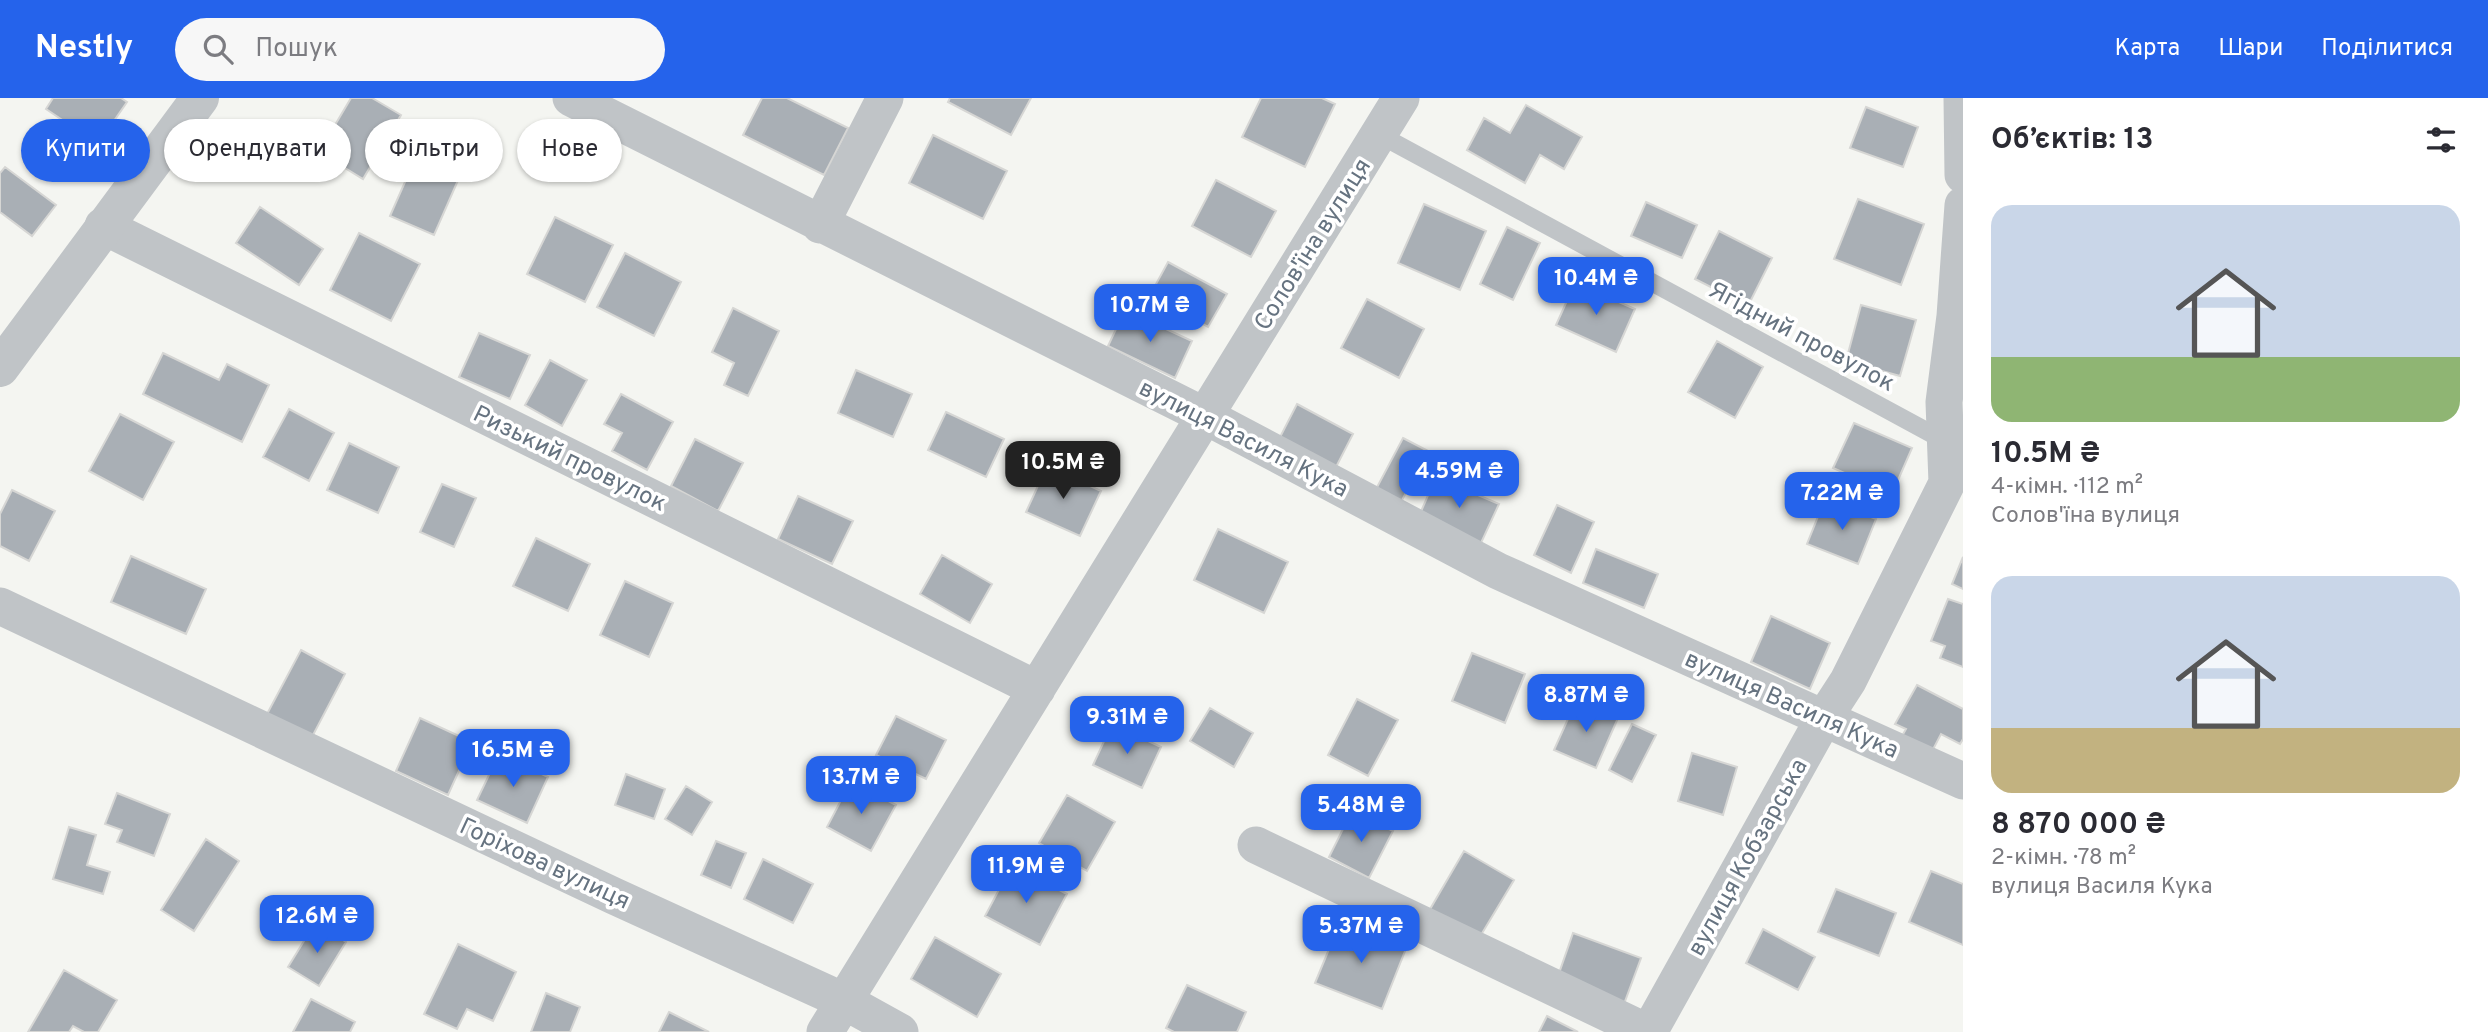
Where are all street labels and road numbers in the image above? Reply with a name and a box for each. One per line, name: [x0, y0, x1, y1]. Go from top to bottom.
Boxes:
street label: Солов'їна вулиця: [1249, 153, 1379, 337]
street label: Ягідний провулок: [1703, 276, 1899, 400]
street label: вулиця Василя Кука: [1133, 374, 1353, 506]
street label: Ризький провулок: [468, 400, 671, 520]
street label: вулиця Василя Кука: [1680, 645, 1903, 767]
street label: вулиця Кобзарська: [1682, 754, 1815, 962]
street label: Горіхова вулиця: [454, 812, 634, 917]

